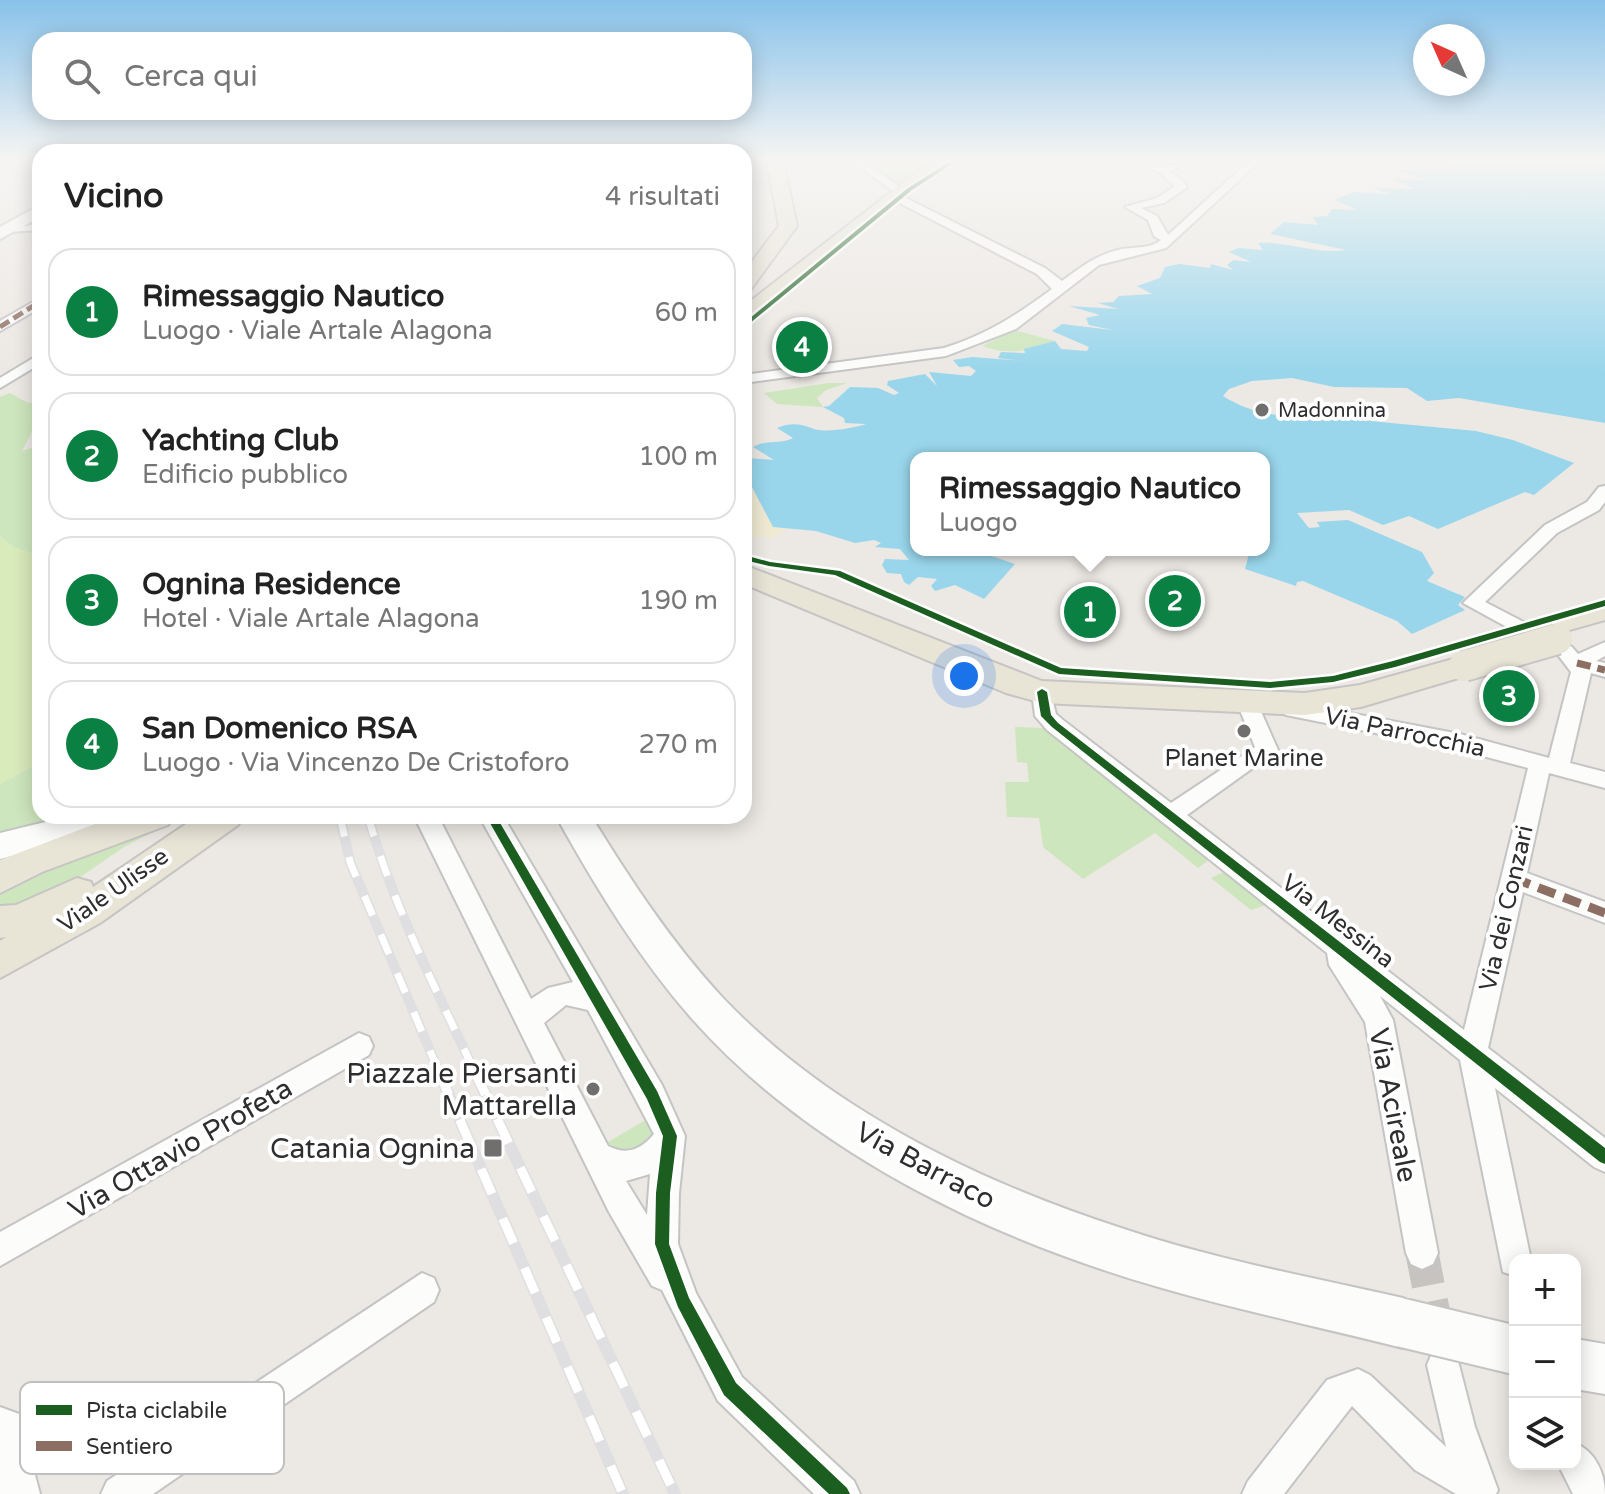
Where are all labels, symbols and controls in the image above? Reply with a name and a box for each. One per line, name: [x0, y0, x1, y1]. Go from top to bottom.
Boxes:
north arrow: [1413, 24, 1485, 96]
search box: [32, 32, 752, 120]
icon: search: [60, 54, 104, 98]
text: Cerca qui: [124, 58, 258, 95]
text: Vicino: [64, 176, 164, 217]
text: 4 risultati: [605, 181, 720, 212]
text: Rimessaggio Nautico: [142, 278, 445, 315]
text: 1: [84, 297, 100, 328]
text: 60 m: [655, 297, 718, 328]
text: Luogo · Viale Artale Alagona: [142, 315, 493, 346]
pin: 4: [776, 317, 828, 377]
place label: Madonnina: [1278, 399, 1386, 423]
marker: Madonnina: [1253, 401, 1271, 419]
text: Yachting Club: [142, 422, 339, 459]
text: 2: [84, 441, 100, 472]
text: 100 m: [638, 441, 718, 472]
popup: [910, 452, 1270, 556]
text: Edificio pubblico: [142, 459, 348, 490]
text: Rimessaggio Nautico: [939, 470, 1241, 507]
text: Luogo: [939, 507, 1018, 538]
text: Ognina Residence: [142, 566, 401, 603]
pin: 2: [1149, 571, 1201, 631]
pin: 1: [1064, 582, 1116, 642]
text: 3: [84, 585, 100, 616]
text: 190 m: [638, 585, 718, 616]
text: Hotel · Viale Artale Alagona: [142, 603, 480, 634]
your location: [944, 656, 984, 696]
pin: 3: [1483, 666, 1535, 726]
street label: Via Parrocchia: [1322, 701, 1488, 764]
text: San Domenico RSA: [142, 710, 418, 747]
marker: Planet Marine: [1235, 722, 1253, 740]
text: 4: [84, 729, 100, 760]
text: 270 m: [638, 729, 718, 760]
place label: Planet Marine: [1164, 744, 1324, 773]
text: Luogo · Via Vincenzo De Cristoforo: [142, 747, 570, 778]
street label: Via dei Conzari: [1473, 822, 1540, 994]
street label: Viale Ulisse: [52, 842, 174, 939]
street label: Via Messina: [1275, 868, 1400, 975]
street label: Via Acireale: [1361, 1025, 1425, 1185]
place label: Piazzale Piersanti Mattarella: [346, 1057, 577, 1123]
street label: Via Ottavio Profeta: [63, 1071, 298, 1227]
marker: Piazzale Piersanti Mattarella: [584, 1080, 602, 1098]
street label: Via Barraco: [850, 1115, 1001, 1217]
place label: Catania Ognina: [270, 1132, 475, 1166]
marker: Catania Ognina: [482, 1137, 504, 1159]
map controls: [1509, 1254, 1581, 1470]
button: +: [1509, 1254, 1581, 1326]
button: −: [1509, 1326, 1581, 1398]
legend: [20, 1382, 284, 1474]
text: Pista ciclabile: [86, 1398, 227, 1424]
button: layers: [1509, 1398, 1581, 1470]
text: Sentiero: [86, 1434, 173, 1460]

